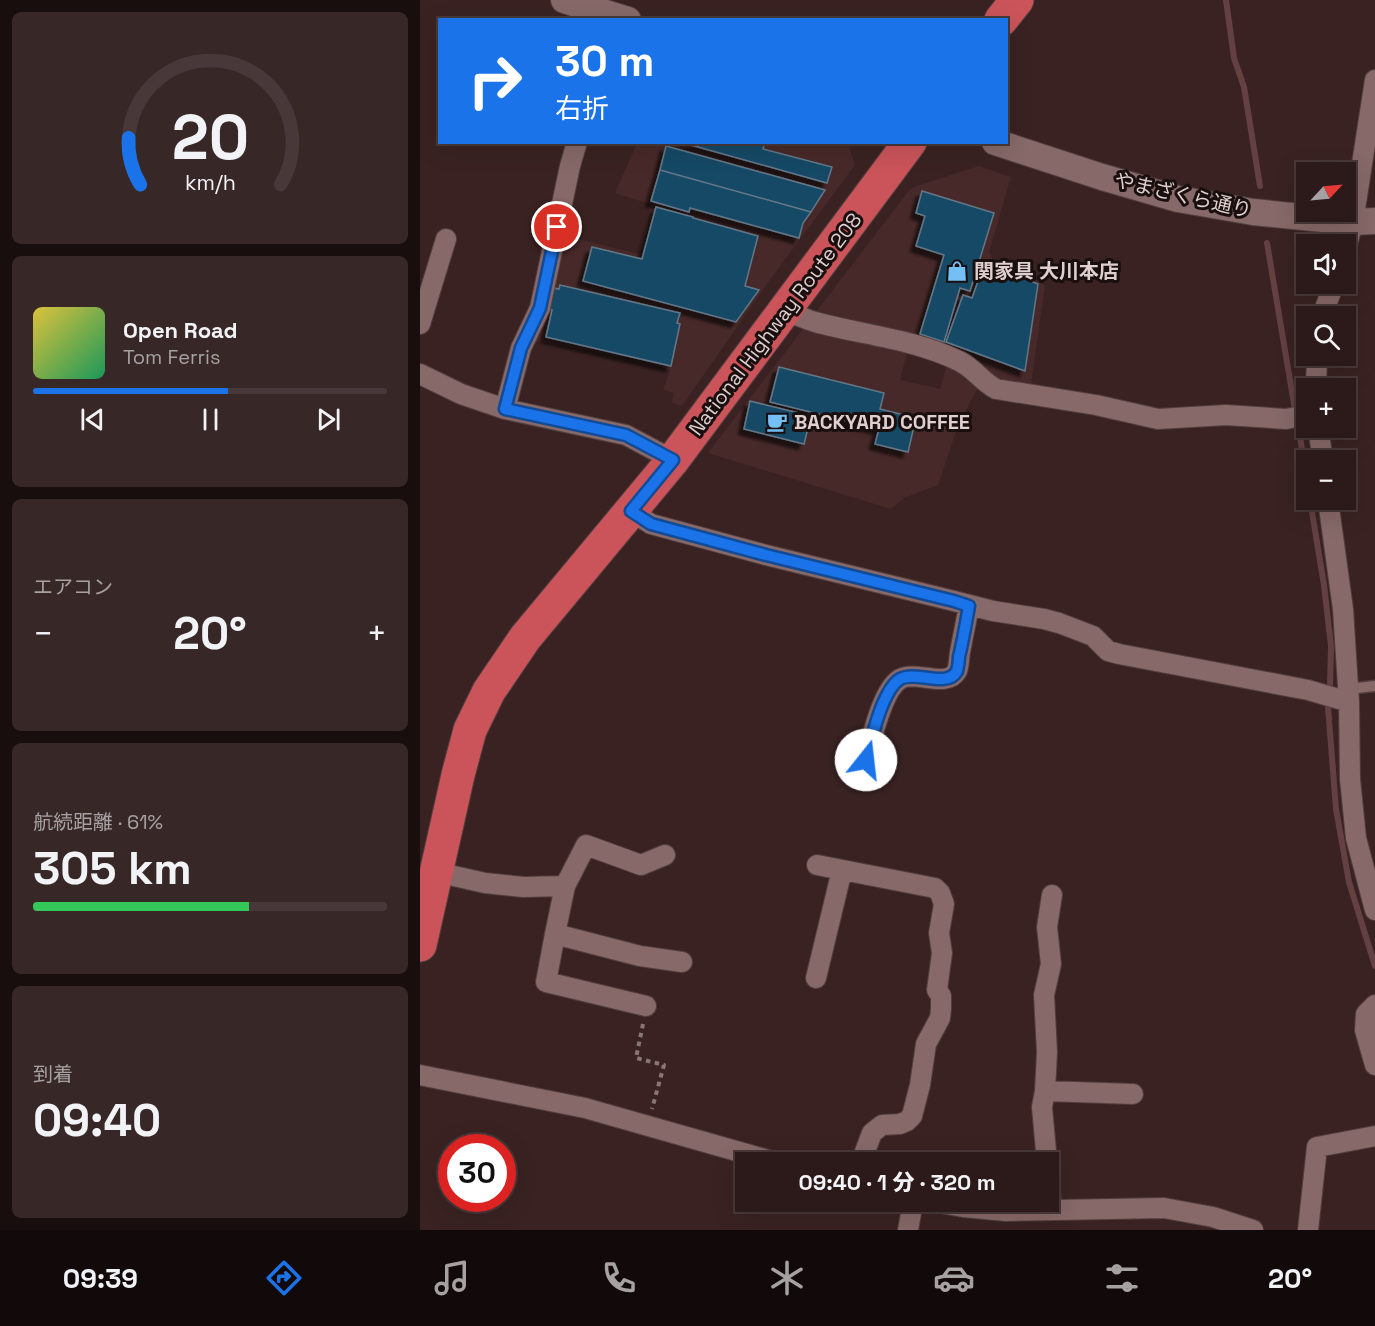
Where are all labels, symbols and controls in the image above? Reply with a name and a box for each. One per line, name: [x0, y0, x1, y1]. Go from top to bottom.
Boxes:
text: 30 m: [555, 35, 654, 88]
icon: right: [456, 42, 534, 120]
text: 右折: [555, 91, 609, 126]
text: 20: [171, 98, 249, 177]
north arrow: [1296, 162, 1356, 222]
map controls: [1296, 162, 1356, 510]
street label: やまざくら通り: [1112, 167, 1254, 223]
text: km/h: [184, 169, 236, 196]
pin: [531, 201, 582, 252]
street label: National Highway Route 208: [683, 207, 867, 441]
icon: arrive: [540, 210, 573, 243]
button: sound: [1296, 234, 1356, 294]
place label: 関家具 大川本店: [974, 258, 1119, 284]
shop icon: 関家具 大川本店: [945, 259, 969, 283]
button: search: [1296, 306, 1356, 366]
text: Open Road: [123, 316, 238, 344]
text: Tom Ferris: [123, 344, 221, 370]
button: +: [1296, 378, 1356, 438]
icon: previous: [76, 403, 109, 436]
icon: pause: [194, 403, 227, 436]
icon: next: [312, 403, 345, 436]
place label: BACKYARD COFFEE: [794, 409, 970, 435]
cafe icon: BACKYARD COFFEE: [765, 410, 789, 434]
button: −: [1296, 450, 1356, 510]
text: エアコン: [33, 574, 113, 600]
text: 20°: [173, 605, 247, 662]
text: −: [33, 613, 53, 655]
text: +: [367, 613, 387, 655]
position arrow: [834, 728, 898, 792]
text: 航続距離 · 61%: [33, 809, 163, 835]
text: 305 km: [33, 840, 192, 897]
text: 到着: [33, 1061, 73, 1087]
text: 09:40: [33, 1092, 161, 1149]
speed limit sign: 30: [438, 1134, 516, 1212]
text: 09:40 · 1 分 · 320 m: [798, 1168, 996, 1196]
icon: directions: [263, 1257, 305, 1299]
icon: music: [431, 1257, 473, 1299]
icon: phone: [598, 1257, 640, 1299]
icon: climate: [766, 1257, 808, 1299]
icon: car: [933, 1257, 975, 1299]
icon: filters: [1101, 1257, 1143, 1299]
text: 09:39: [63, 1261, 138, 1296]
text: 20°: [1268, 1261, 1312, 1296]

